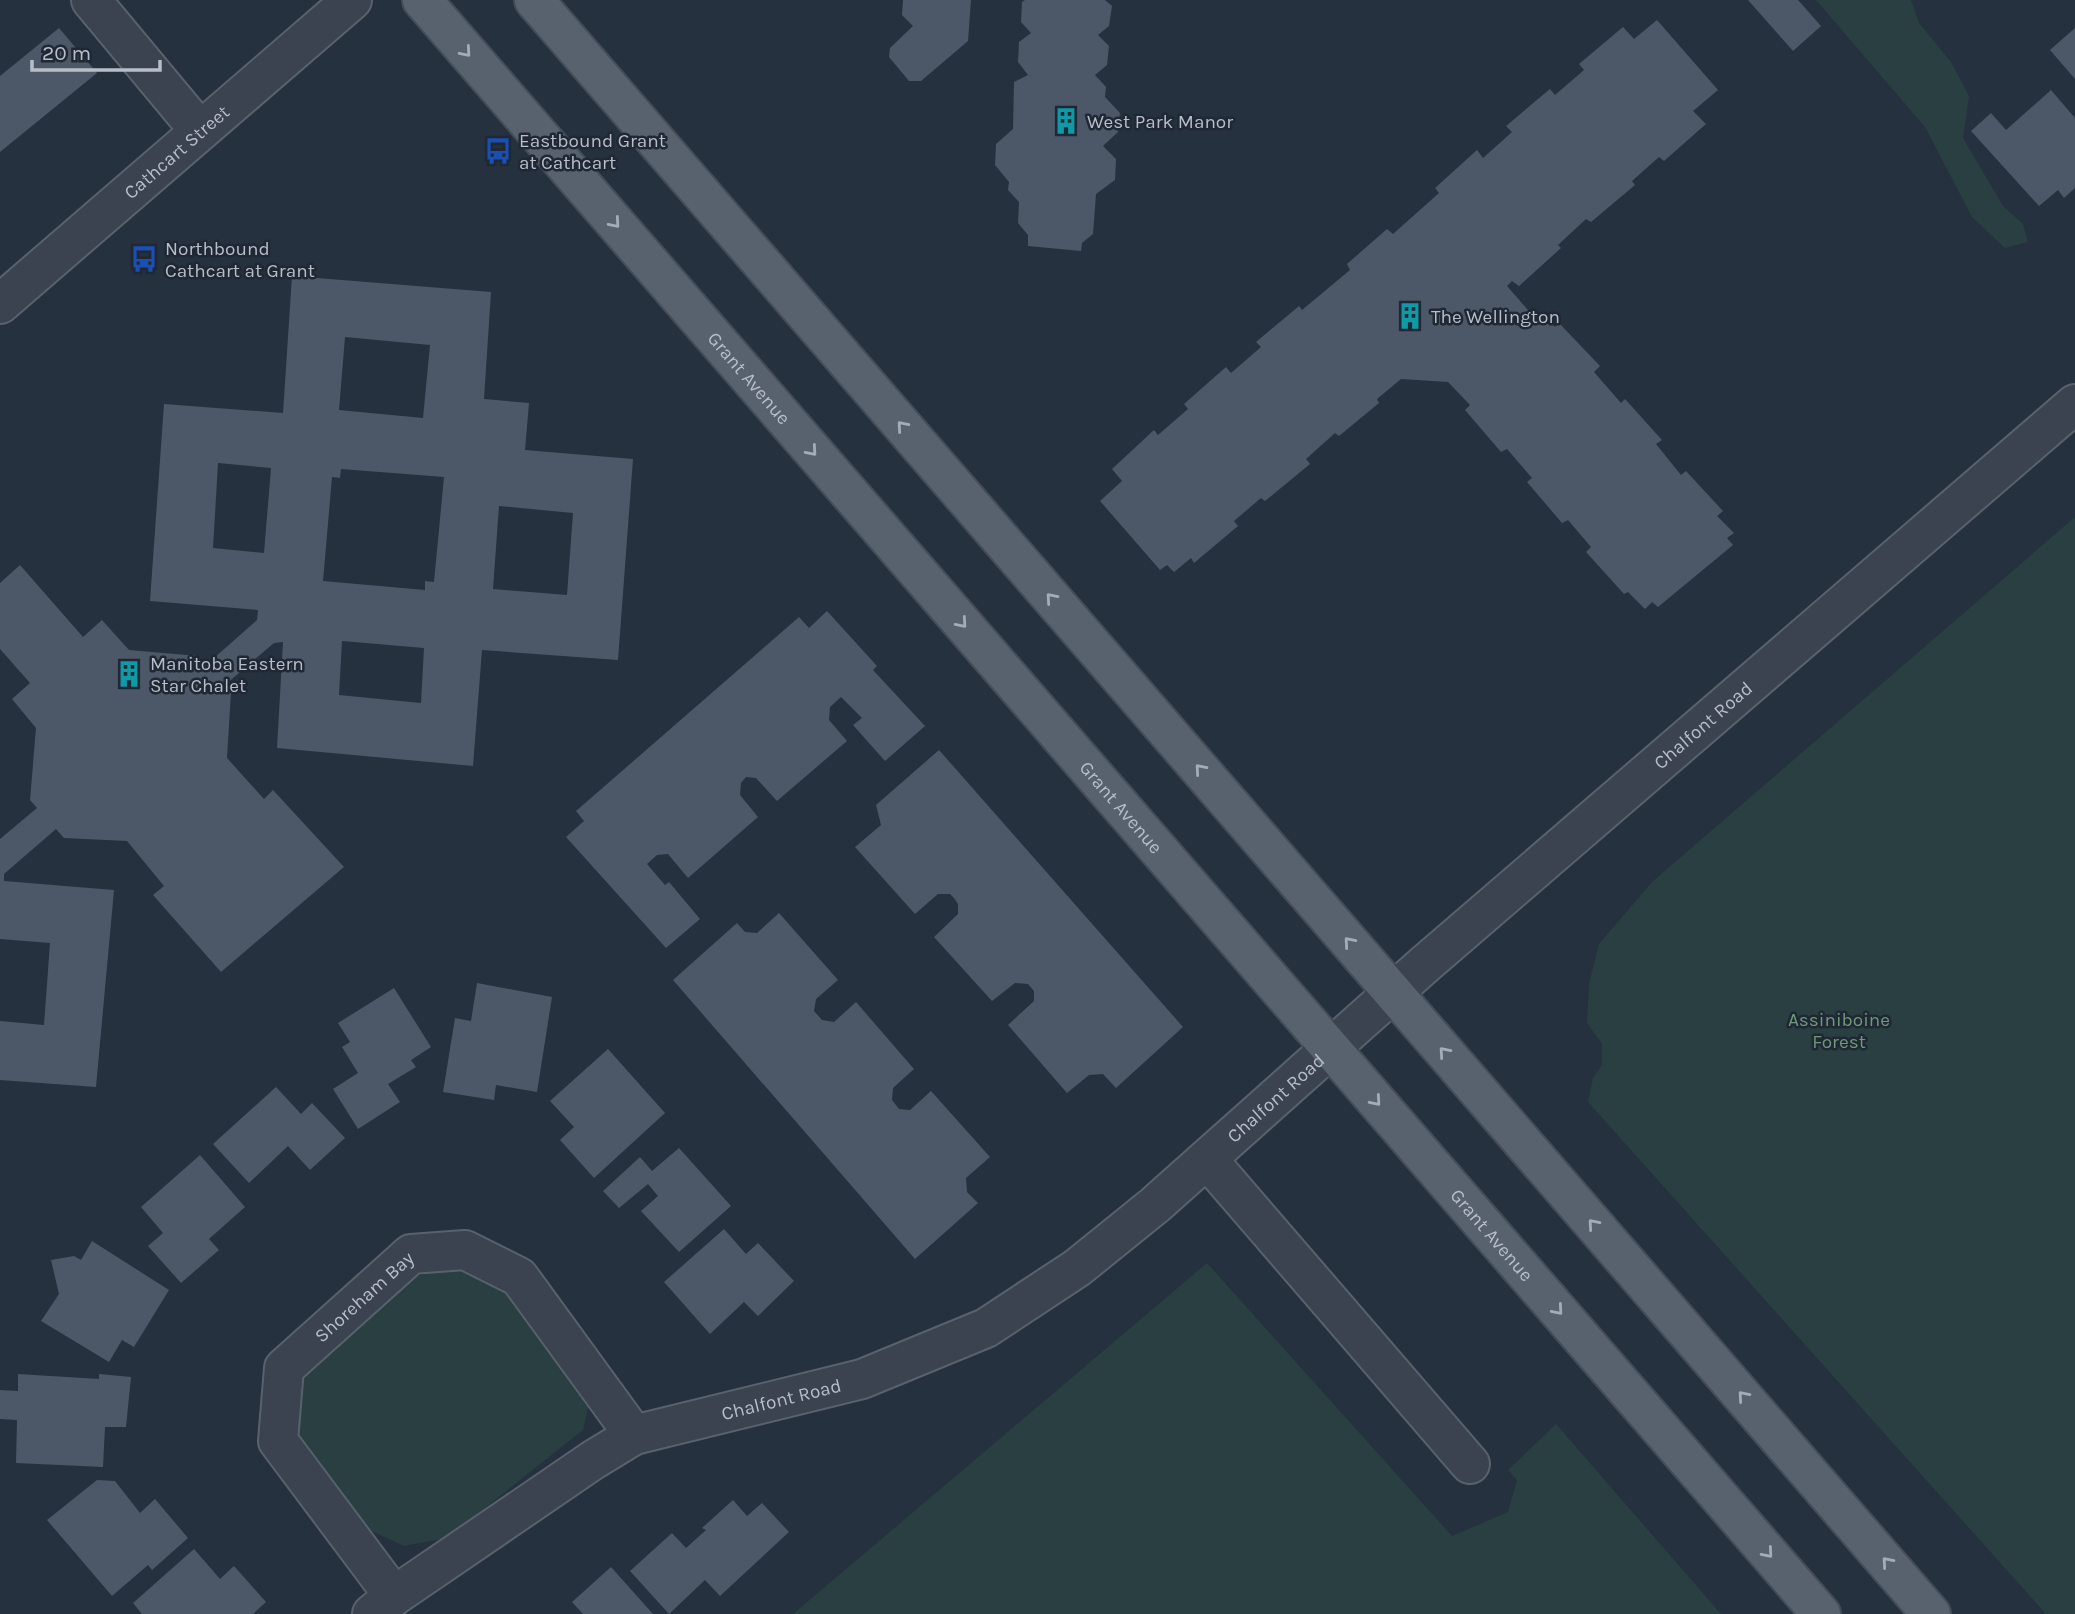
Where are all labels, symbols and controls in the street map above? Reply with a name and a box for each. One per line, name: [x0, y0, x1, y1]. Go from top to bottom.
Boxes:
scale bar: [32, 28, 159, 72]
text: 20 m: [42, 41, 91, 65]
one-way arrow: [458, 43, 470, 56]
street label: Cathcart Street: [120, 101, 234, 204]
building icon: West Park Manor: [1051, 106, 1081, 136]
place label: West Park Manor: [1087, 111, 1233, 133]
place label: Eastbound Grant at Cathcart: [519, 130, 666, 174]
bus stop icon: Eastbound Grant at Cathcart: [483, 136, 513, 166]
one-way arrow: [607, 215, 619, 228]
place label: Northbound Cathcart at Grant: [165, 238, 315, 282]
bus stop icon: Northbound Cathcart at Grant: [129, 244, 159, 274]
building icon: The Wellington: [1395, 301, 1425, 331]
place label: The Wellington: [1431, 306, 1560, 328]
street label: Grant Avenue: [703, 328, 795, 429]
one-way arrow: [898, 421, 910, 434]
one-way arrow: [804, 443, 817, 456]
one-way arrow: [1047, 593, 1059, 606]
one-way arrow: [953, 615, 966, 628]
place label: Manitoba Eastern Star Chalet: [150, 653, 304, 697]
building icon: Manitoba Eastern Star Chalet: [114, 659, 144, 689]
street label: Chalfont Road: [1650, 677, 1757, 774]
street label: Grant Avenue: [1075, 757, 1167, 858]
one-way arrow: [1196, 765, 1208, 778]
one-way arrow: [1345, 937, 1357, 950]
park label: Assiniboine Forest: [1788, 1009, 1890, 1053]
one-way arrow: [1440, 1048, 1452, 1061]
street label: Chalfont Road: [1223, 1049, 1329, 1147]
one-way arrow: [1368, 1093, 1380, 1106]
street label: Grant Avenue: [1445, 1185, 1538, 1286]
one-way arrow: [1589, 1220, 1602, 1233]
street label: Shoreham Bay: [310, 1247, 419, 1347]
one-way arrow: [1549, 1302, 1562, 1315]
street label: Chalfont Road: [719, 1375, 844, 1425]
one-way arrow: [1739, 1391, 1751, 1404]
one-way arrow: [1760, 1545, 1772, 1558]
one-way arrow: [1883, 1558, 1895, 1571]

